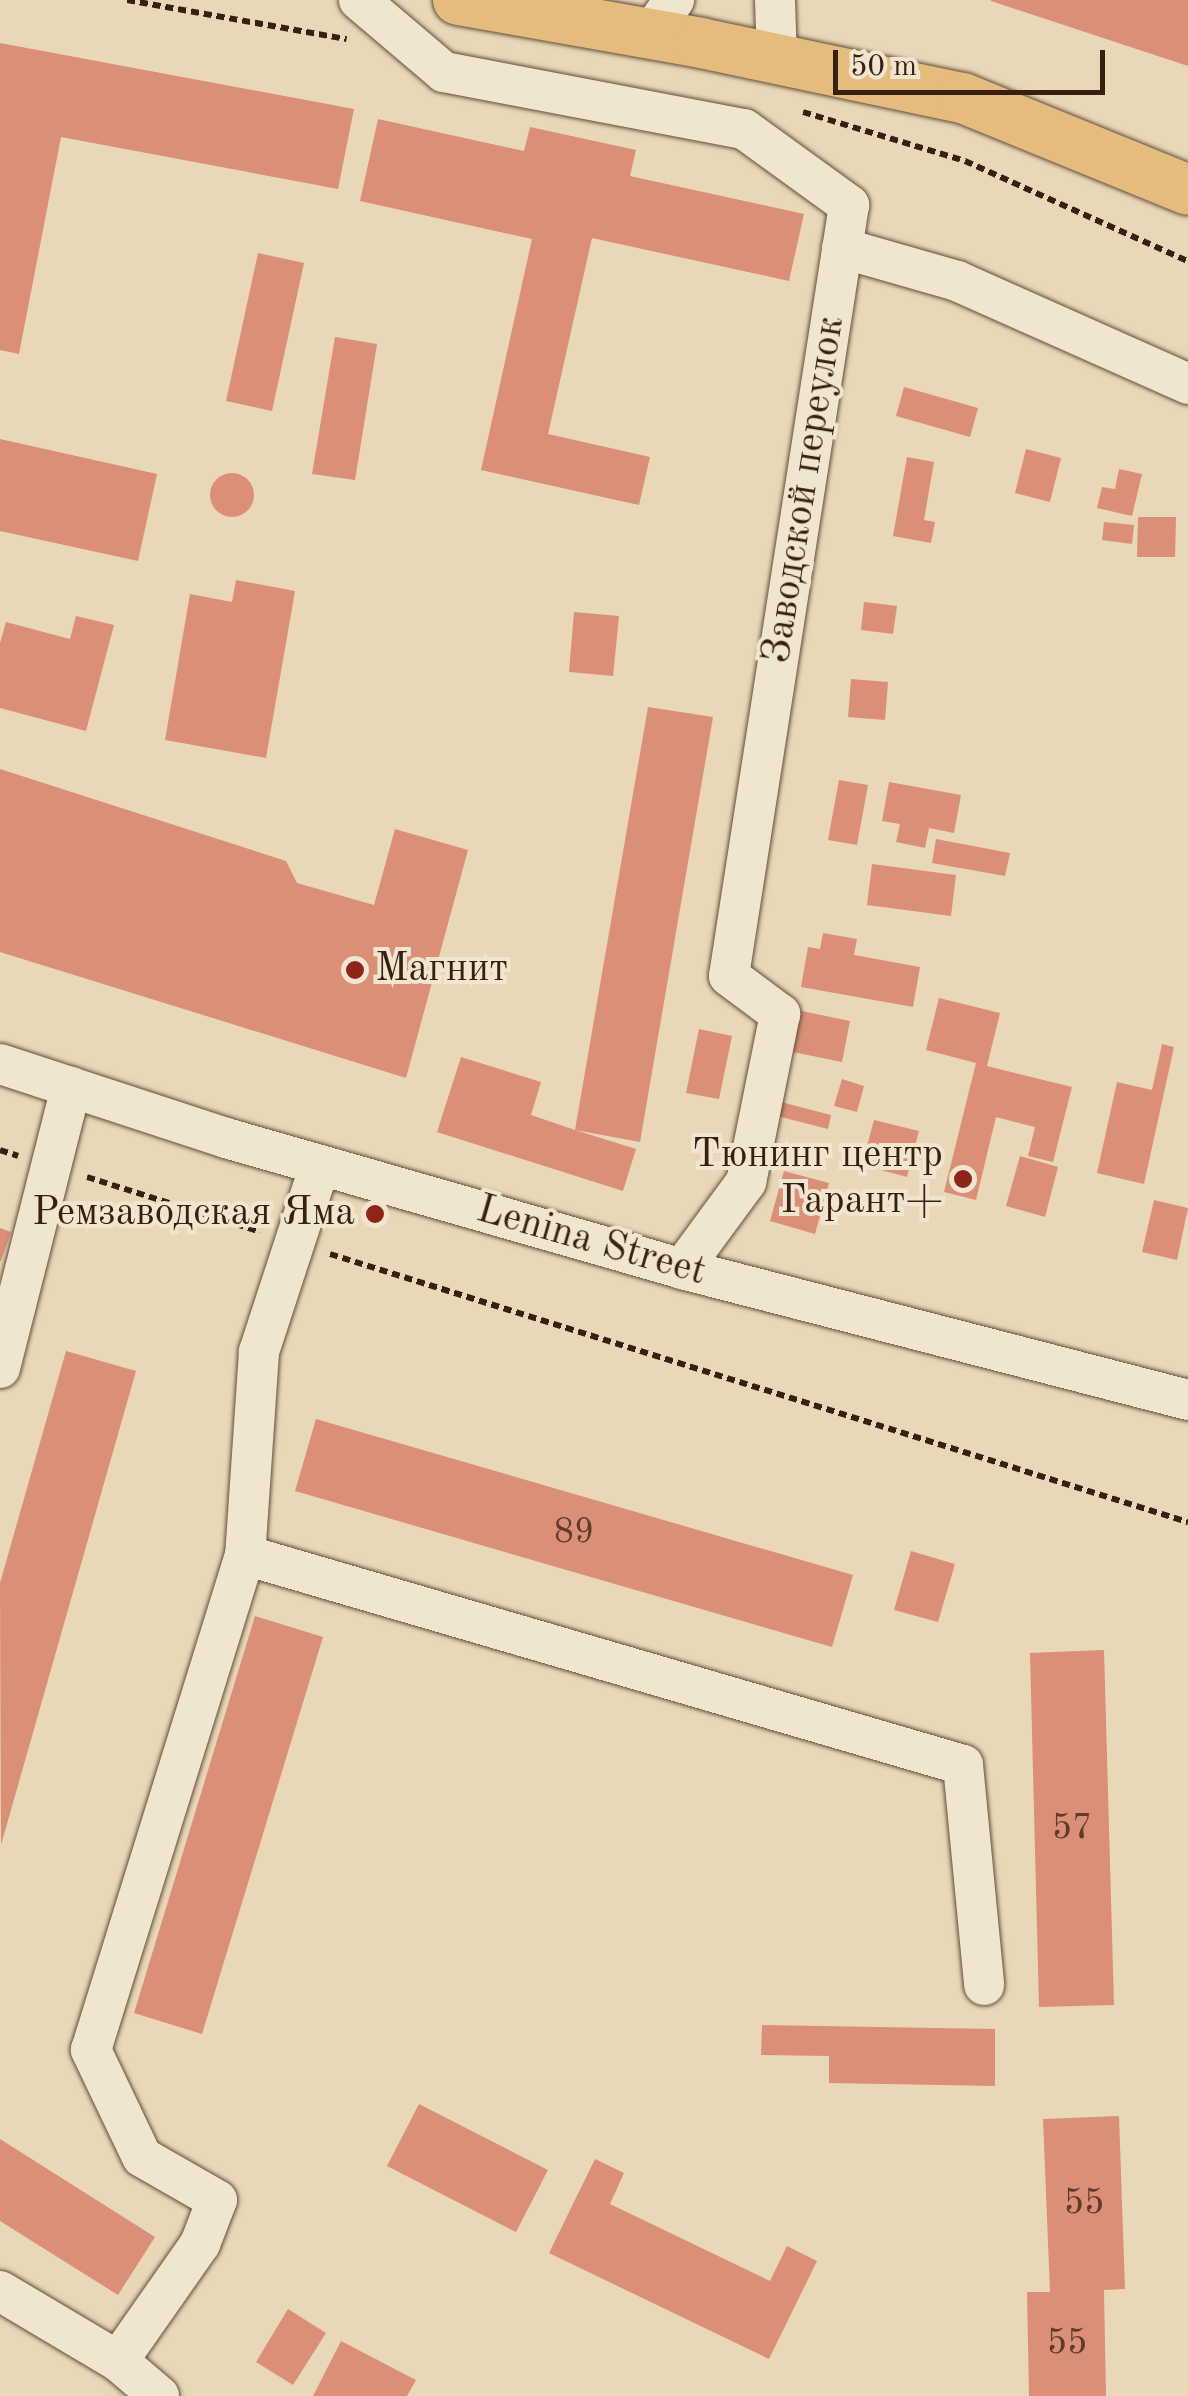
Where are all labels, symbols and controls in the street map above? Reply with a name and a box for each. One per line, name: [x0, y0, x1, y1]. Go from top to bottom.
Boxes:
scale bar: [838, 30, 1110, 92]
text: 50 m: [850, 52, 917, 82]
street label: Заводской переулок: [754, 313, 856, 667]
place label: Магнит: [375, 946, 508, 994]
marker: Магнит: [344, 959, 366, 981]
place label: Тюнинг центр Гарант+: [692, 1132, 943, 1226]
marker: Тюнинг центр Гарант+: [952, 1168, 974, 1190]
street label: Lenina Street: [471, 1186, 711, 1298]
place label: Ремзаводская Яма: [32, 1190, 355, 1238]
marker: Ремзаводская Яма: [364, 1203, 386, 1225]
house number: 89: [554, 1512, 594, 1554]
house number: 57: [1052, 1808, 1092, 1850]
house number: 55: [1064, 2183, 1104, 2225]
house number: 55: [1047, 2323, 1087, 2365]

